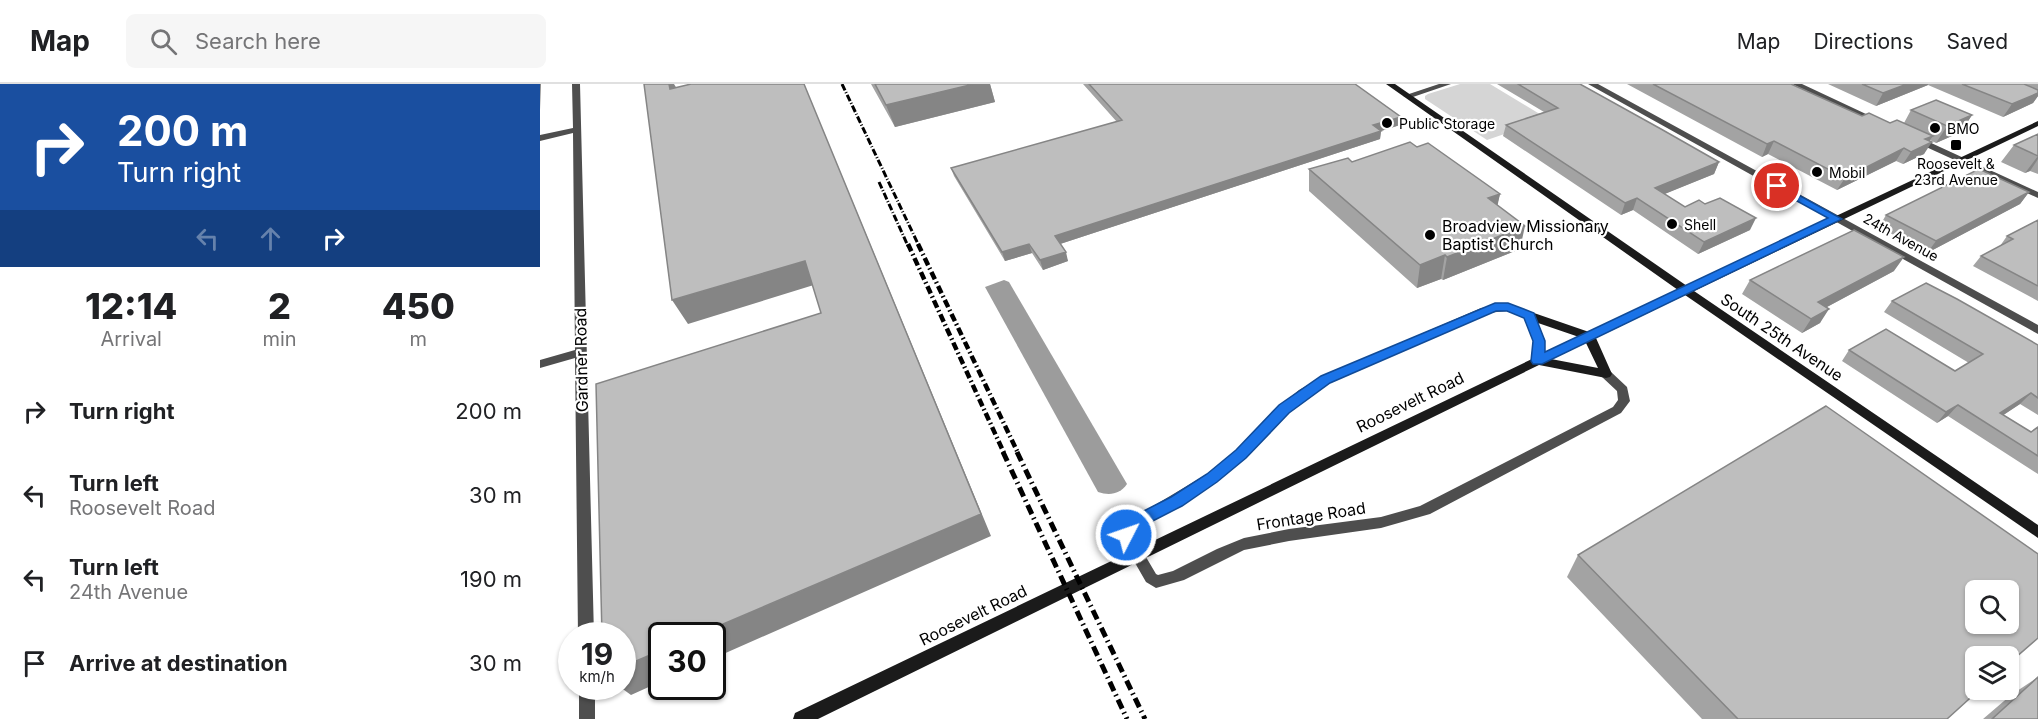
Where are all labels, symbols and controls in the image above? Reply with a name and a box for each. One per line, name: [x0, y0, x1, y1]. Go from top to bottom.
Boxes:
search box: [126, 14, 546, 68]
text: Map: [30, 24, 90, 58]
icon: search: [147, 25, 180, 58]
text: Search here: [195, 28, 321, 54]
text: Map: [1737, 29, 1780, 54]
text: Directions: [1813, 29, 1914, 54]
text: Saved: [1947, 29, 2008, 54]
text: 200 m: [117, 105, 248, 156]
icon: right: [18, 108, 96, 186]
place label: Public Storage: [1399, 115, 1495, 132]
marker: Public Storage: [1380, 116, 1394, 130]
place label: BMO: [1947, 120, 1980, 137]
marker: BMO: [1928, 121, 1942, 135]
marker: Roosevelt & 23rd Avenue: [1949, 138, 1963, 152]
place label: Roosevelt & 23rd Avenue: [1914, 155, 1998, 188]
text: Turn right: [117, 156, 241, 189]
pin: [1751, 160, 1802, 211]
place label: Mobil: [1829, 164, 1865, 181]
marker: Mobil: [1810, 165, 1824, 179]
icon: arrive: [1760, 169, 1793, 202]
street label: 24th Avenue: [1860, 209, 1942, 265]
place label: Broadview Missionary Baptist Church: [1442, 216, 1609, 254]
place label: Shell: [1684, 216, 1716, 233]
marker: Shell: [1665, 217, 1679, 231]
icon: left: [191, 222, 224, 255]
icon: ahead: [254, 222, 287, 255]
icon: right: [317, 222, 350, 255]
marker: Broadview Missionary Baptist Church: [1423, 228, 1437, 242]
text: 12:14: [85, 284, 177, 328]
text: 2: [268, 284, 291, 328]
text: 450: [382, 284, 455, 328]
street label: South 25th Avenue: [1717, 289, 1847, 385]
street label: Gardner Road: [570, 308, 592, 412]
text: Arrival: [100, 327, 162, 351]
text: min: [262, 327, 297, 351]
text: m: [410, 327, 427, 351]
street label: Roosevelt Road: [1353, 367, 1467, 437]
icon: right: [18, 395, 51, 428]
text: Turn right: [69, 398, 175, 424]
text: 200 m: [455, 398, 522, 424]
text: Turn left: [69, 470, 159, 496]
icon: left: [18, 479, 51, 512]
text: 30 m: [469, 482, 522, 508]
text: Roosevelt Road: [69, 496, 215, 520]
street label: Frontage Road: [1255, 497, 1367, 535]
position arrow: [1094, 503, 1158, 567]
text: Turn left: [69, 554, 159, 580]
icon: left: [18, 563, 51, 596]
text: 190 m: [460, 566, 522, 592]
text: 24th Avenue: [69, 580, 188, 604]
street label: Roosevelt Road: [916, 580, 1030, 650]
map controls: [1965, 580, 2019, 700]
button: search: [1965, 580, 2019, 634]
speed limit sign: 30: [648, 622, 726, 700]
text: 19: [581, 636, 613, 672]
button: layers: [1965, 646, 2019, 700]
icon: arrive: [18, 647, 51, 680]
text: Arrive at destination: [69, 650, 288, 676]
text: 30 m: [469, 650, 522, 676]
text: km/h: [579, 667, 615, 686]

